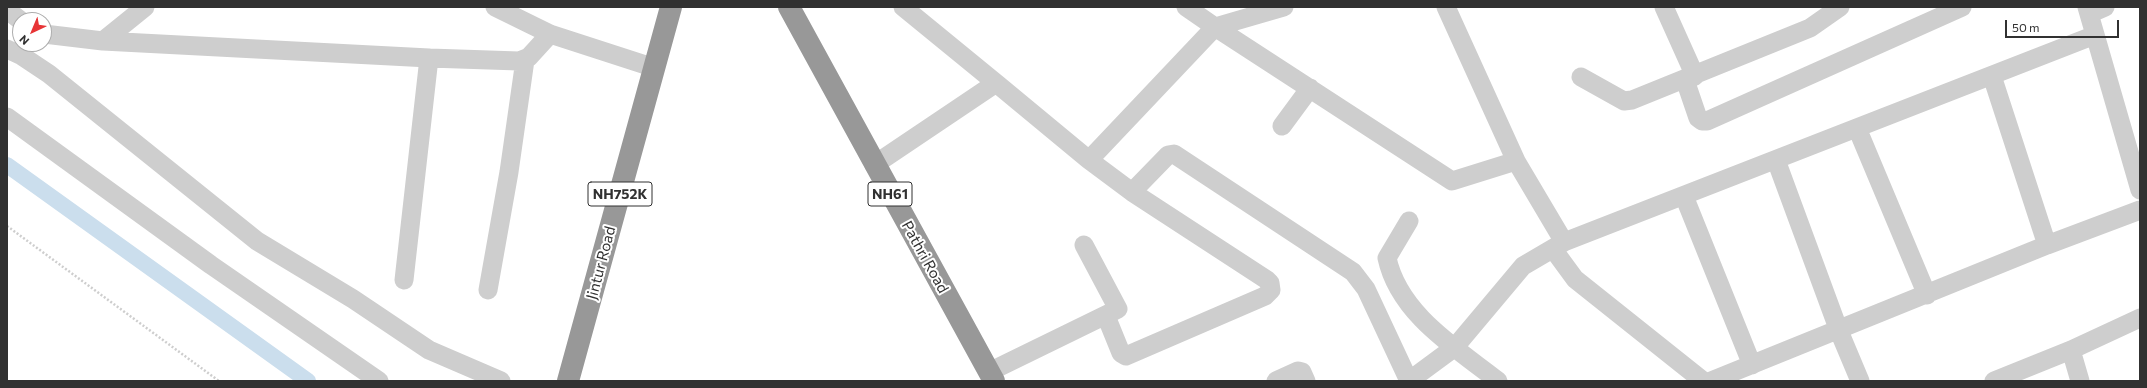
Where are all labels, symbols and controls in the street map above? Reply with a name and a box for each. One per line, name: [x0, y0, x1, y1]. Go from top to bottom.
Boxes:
north arrow: [12, 12, 52, 52]
scale bar: [2007, 12, 2121, 38]
text: 50 m: [2012, 20, 2040, 34]
text: N: [17, 33, 32, 48]
road number: NH752K: [588, 182, 652, 206]
road number: NH61: [868, 182, 912, 206]
street label: Pathri Road: [898, 218, 952, 296]
street label: Jintur Road: [583, 224, 619, 302]

